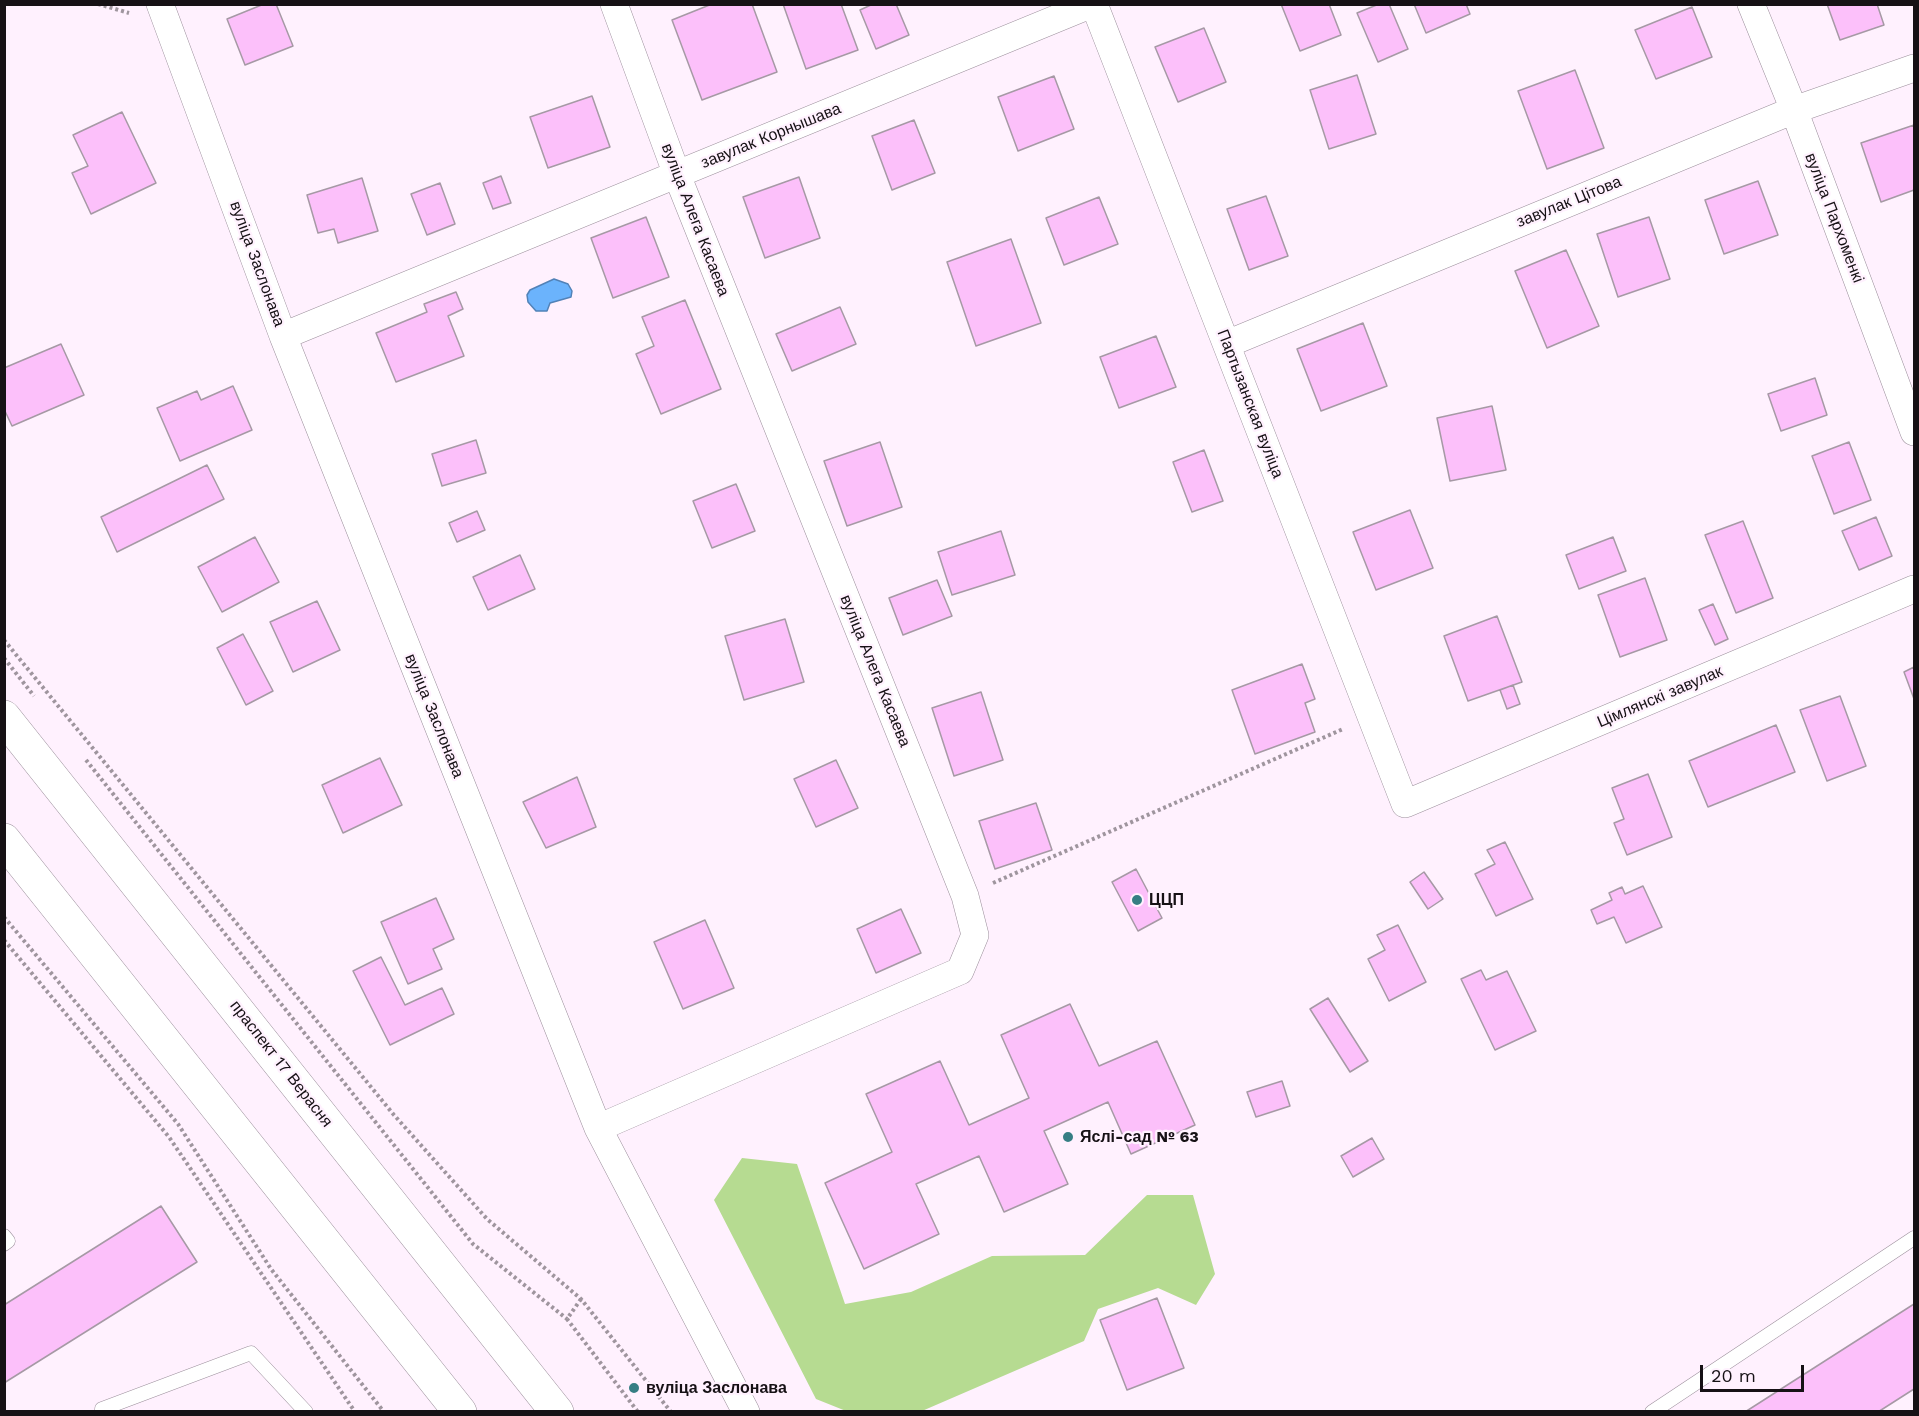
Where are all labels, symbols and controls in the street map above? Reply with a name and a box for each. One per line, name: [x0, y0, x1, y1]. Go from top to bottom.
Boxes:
street label: завулак Корнышава: [698, 99, 844, 173]
street label: вуліца Алега Касаева: [657, 141, 733, 299]
street label: вуліца Пархоменкі: [1800, 150, 1868, 286]
street label: завулак Цітова: [1514, 172, 1624, 232]
street label: вуліца Заслонава: [225, 199, 289, 329]
street label: Партызанская вуліца: [1213, 327, 1287, 481]
street label: вуліца Алега Касаева: [836, 592, 914, 750]
street label: вуліца Заслонава: [400, 651, 468, 781]
street label: Цімлянскі завулак: [1594, 662, 1726, 732]
place label: ЦЦП: [1149, 890, 1184, 910]
marker: ЦЦП: [1130, 893, 1144, 907]
street label: праспект 17 Верасня: [226, 997, 336, 1131]
place label: Яслі-сад № 63: [1080, 1127, 1199, 1147]
marker: Яслі-сад № 63: [1061, 1130, 1075, 1144]
scale bar: [1703, 1353, 1806, 1391]
text: 20 m: [1711, 1365, 1756, 1386]
place label: вуліца Заслонава: [646, 1378, 787, 1398]
marker: вуліца Заслонава: [627, 1381, 641, 1395]

